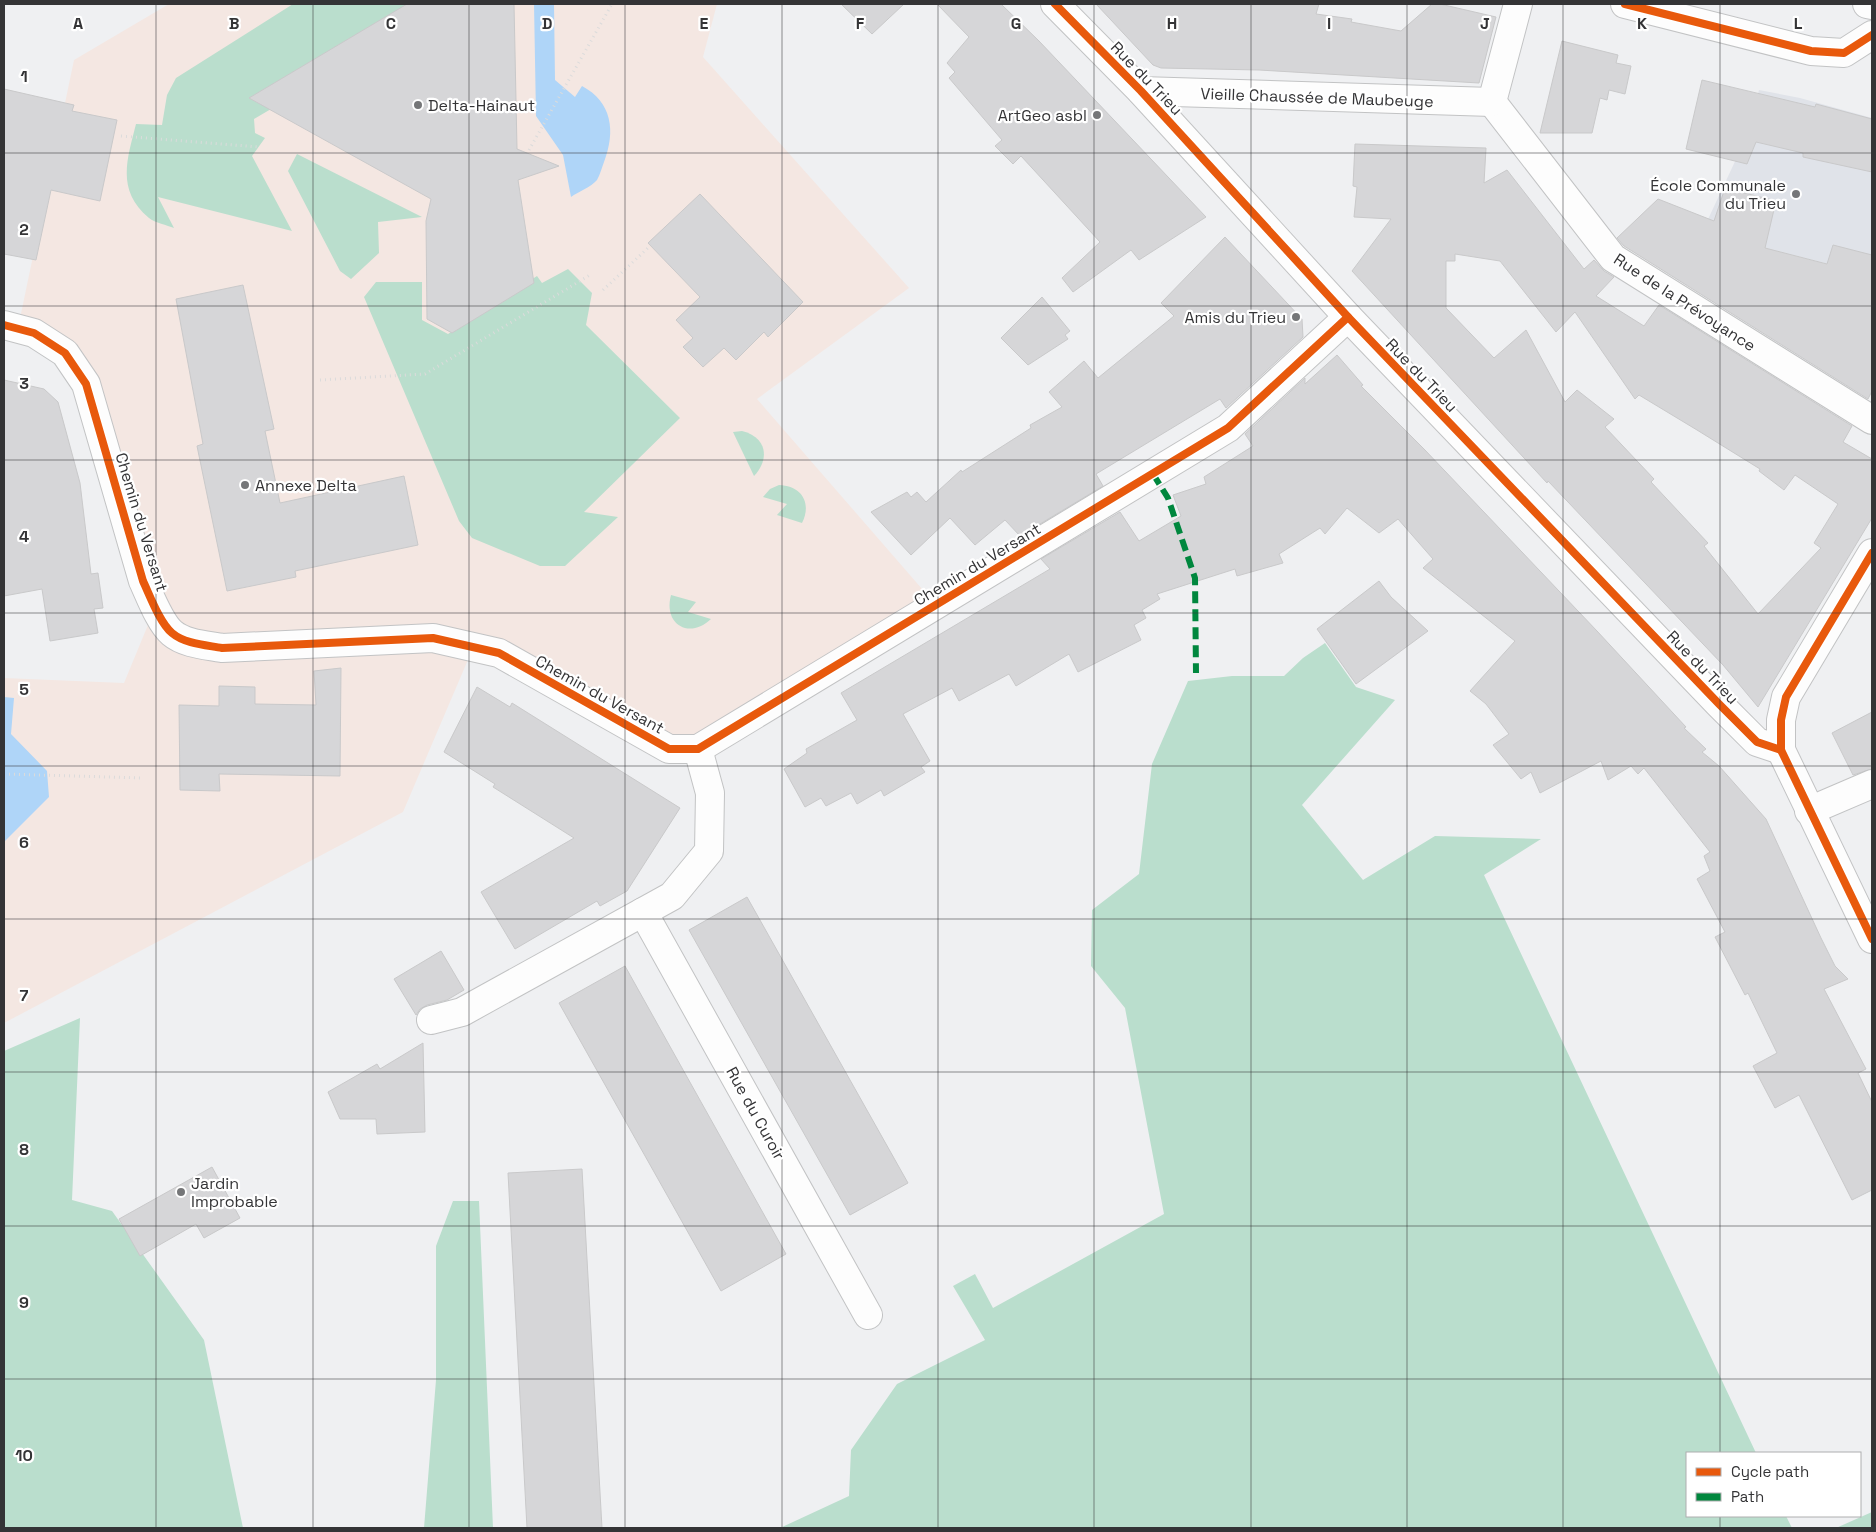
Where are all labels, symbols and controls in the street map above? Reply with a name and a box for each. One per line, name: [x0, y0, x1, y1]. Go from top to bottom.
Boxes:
text: A: [73, 13, 83, 34]
text: B: [229, 13, 239, 34]
text: C: [386, 13, 396, 34]
text: D: [542, 13, 552, 34]
text: E: [700, 13, 709, 34]
text: F: [856, 13, 865, 34]
text: G: [1011, 13, 1021, 34]
text: H: [1167, 13, 1177, 34]
text: I: [1327, 13, 1331, 34]
text: J: [1480, 13, 1490, 34]
text: K: [1637, 13, 1647, 34]
text: L: [1794, 13, 1803, 34]
street label: Rue du Trieu: [1106, 37, 1187, 120]
text: 1: [20, 66, 28, 87]
street label: Vieille Chaussée de Maubeuge: [1200, 83, 1434, 112]
place label: Delta-Hainaut: [428, 95, 535, 116]
marker: Delta-Hainaut: [412, 99, 424, 111]
place label: ArtGeo asbl: [998, 105, 1087, 126]
marker: ArtGeo asbl: [1091, 109, 1103, 121]
place label: École Communale du Trieu: [1650, 175, 1786, 214]
marker: École Communale du Trieu: [1790, 188, 1802, 200]
text: 2: [19, 219, 29, 240]
street label: Rue de la Prévoyance: [1610, 249, 1760, 356]
place label: Amis du Trieu: [1184, 307, 1286, 328]
marker: Amis du Trieu: [1290, 311, 1302, 323]
street label: Rue du Trieu: [1381, 334, 1462, 417]
text: 3: [19, 373, 29, 394]
street label: Chemin du Versant: [110, 450, 173, 594]
place label: Annexe Delta: [255, 475, 357, 496]
marker: Annexe Delta: [239, 479, 251, 491]
street label: Chemin du Versant: [910, 518, 1045, 611]
text: 4: [19, 526, 29, 547]
street label: Rue du Trieu: [1662, 626, 1743, 709]
street label: Chemin du Versant: [532, 650, 668, 739]
text: 5: [19, 679, 29, 700]
text: 6: [19, 832, 29, 853]
text: 7: [20, 985, 29, 1006]
street label: Rue du Curoir: [721, 1063, 790, 1164]
text: 8: [19, 1139, 29, 1160]
place label: Jardin Improbable: [191, 1173, 278, 1212]
marker: Jardin Improbable: [175, 1186, 187, 1198]
text: 9: [19, 1292, 29, 1313]
text: 10: [15, 1445, 33, 1466]
legend: [1686, 1452, 1861, 1517]
text: Cycle path: [1731, 1462, 1809, 1481]
text: Path: [1731, 1487, 1764, 1506]

